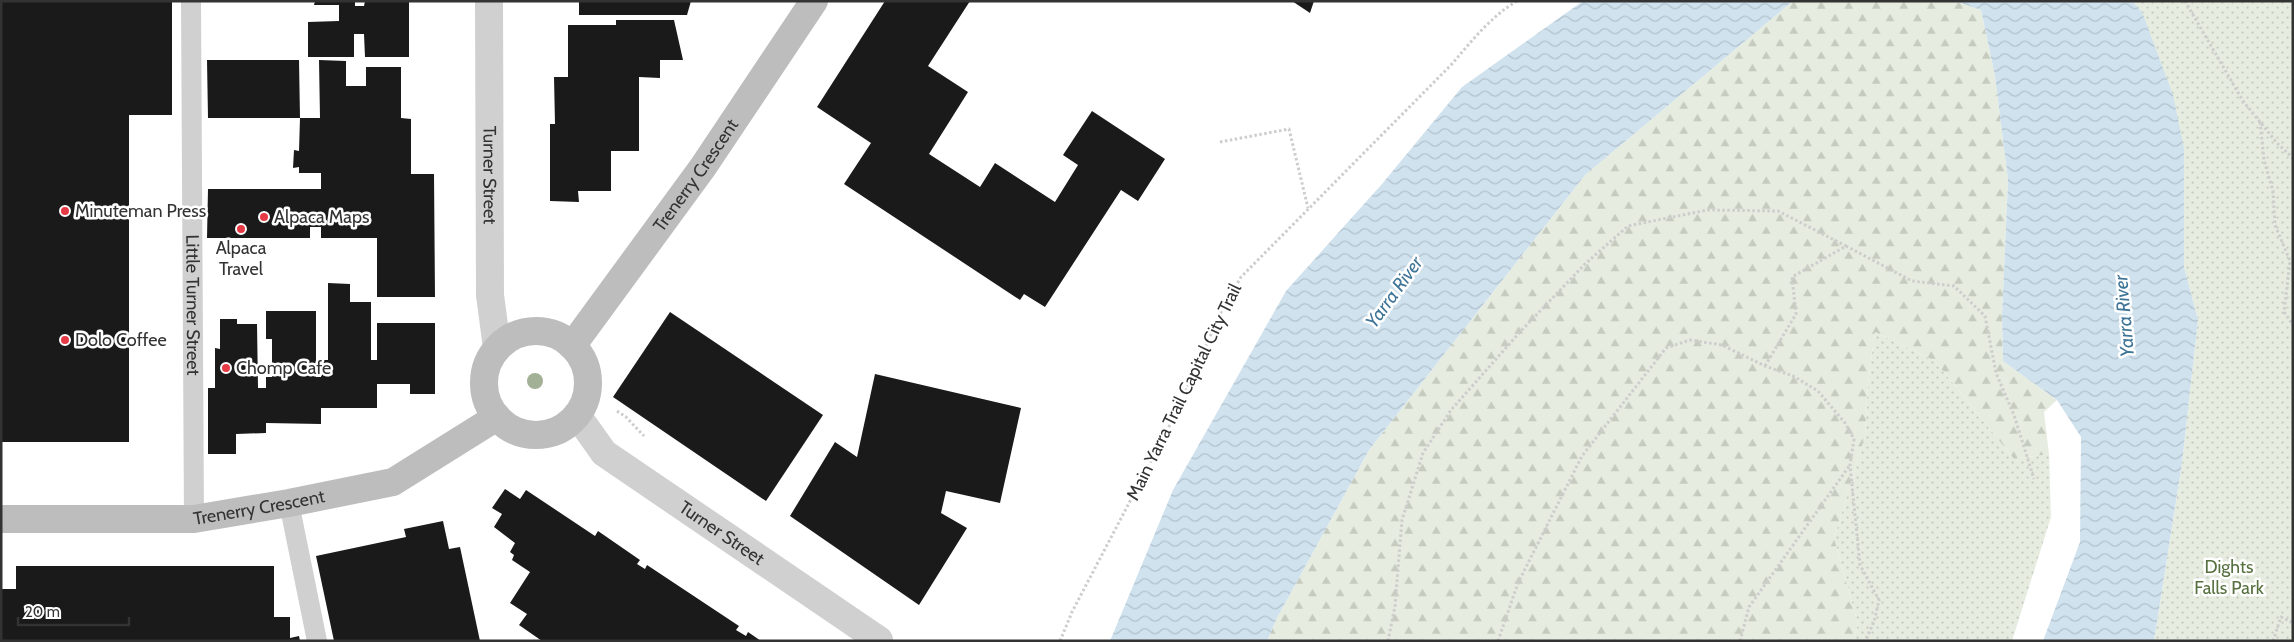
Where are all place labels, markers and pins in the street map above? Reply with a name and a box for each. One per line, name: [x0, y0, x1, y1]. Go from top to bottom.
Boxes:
place label: Minuteman Press: [75, 200, 206, 222]
marker: Minuteman Press: [59, 205, 71, 217]
place label: Alpaca Maps: [274, 206, 369, 228]
marker: Alpaca Maps: [258, 211, 270, 223]
marker: Alpaca Travel: [235, 223, 247, 235]
place label: Alpaca Travel: [216, 237, 267, 280]
place label: Dolo Coffee: [75, 329, 167, 351]
marker: Dolo Coffee: [59, 334, 71, 346]
place label: Chomp Cafe: [236, 357, 331, 379]
marker: Chomp Cafe: [220, 362, 232, 374]

